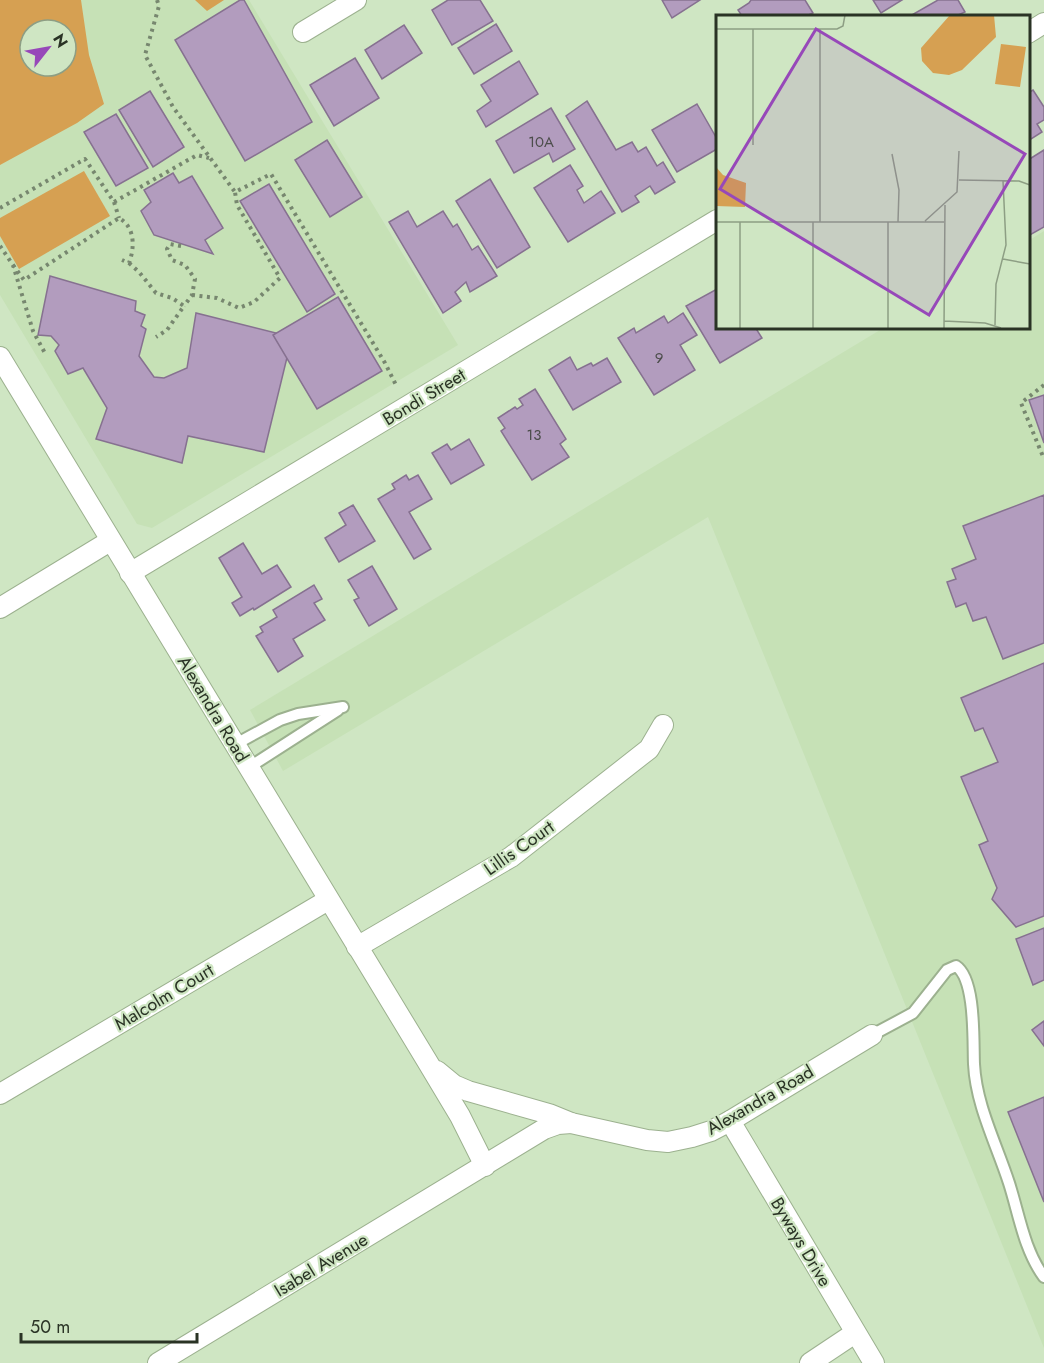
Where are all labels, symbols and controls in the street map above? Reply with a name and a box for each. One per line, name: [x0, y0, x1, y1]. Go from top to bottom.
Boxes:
inset map: [716, 15, 1029, 328]
north arrow: [18, 18, 78, 78]
text: N: [47, 29, 74, 52]
house number: 10A: [528, 131, 554, 153]
house number: 9: [655, 347, 663, 369]
street label: Bondi Street: [378, 362, 471, 432]
house number: 13: [527, 424, 541, 446]
street label: Alexandra Road: [171, 651, 255, 767]
street label: Lillis Court: [479, 814, 560, 882]
street label: Malcolm Court: [110, 957, 219, 1037]
street label: Alexandra Road: [702, 1059, 818, 1141]
street label: Byways Drive: [764, 1192, 838, 1292]
street label: Isabel Avenue: [269, 1227, 373, 1303]
scale bar: [21, 1306, 196, 1344]
text: 50 m: [30, 1314, 70, 1340]

